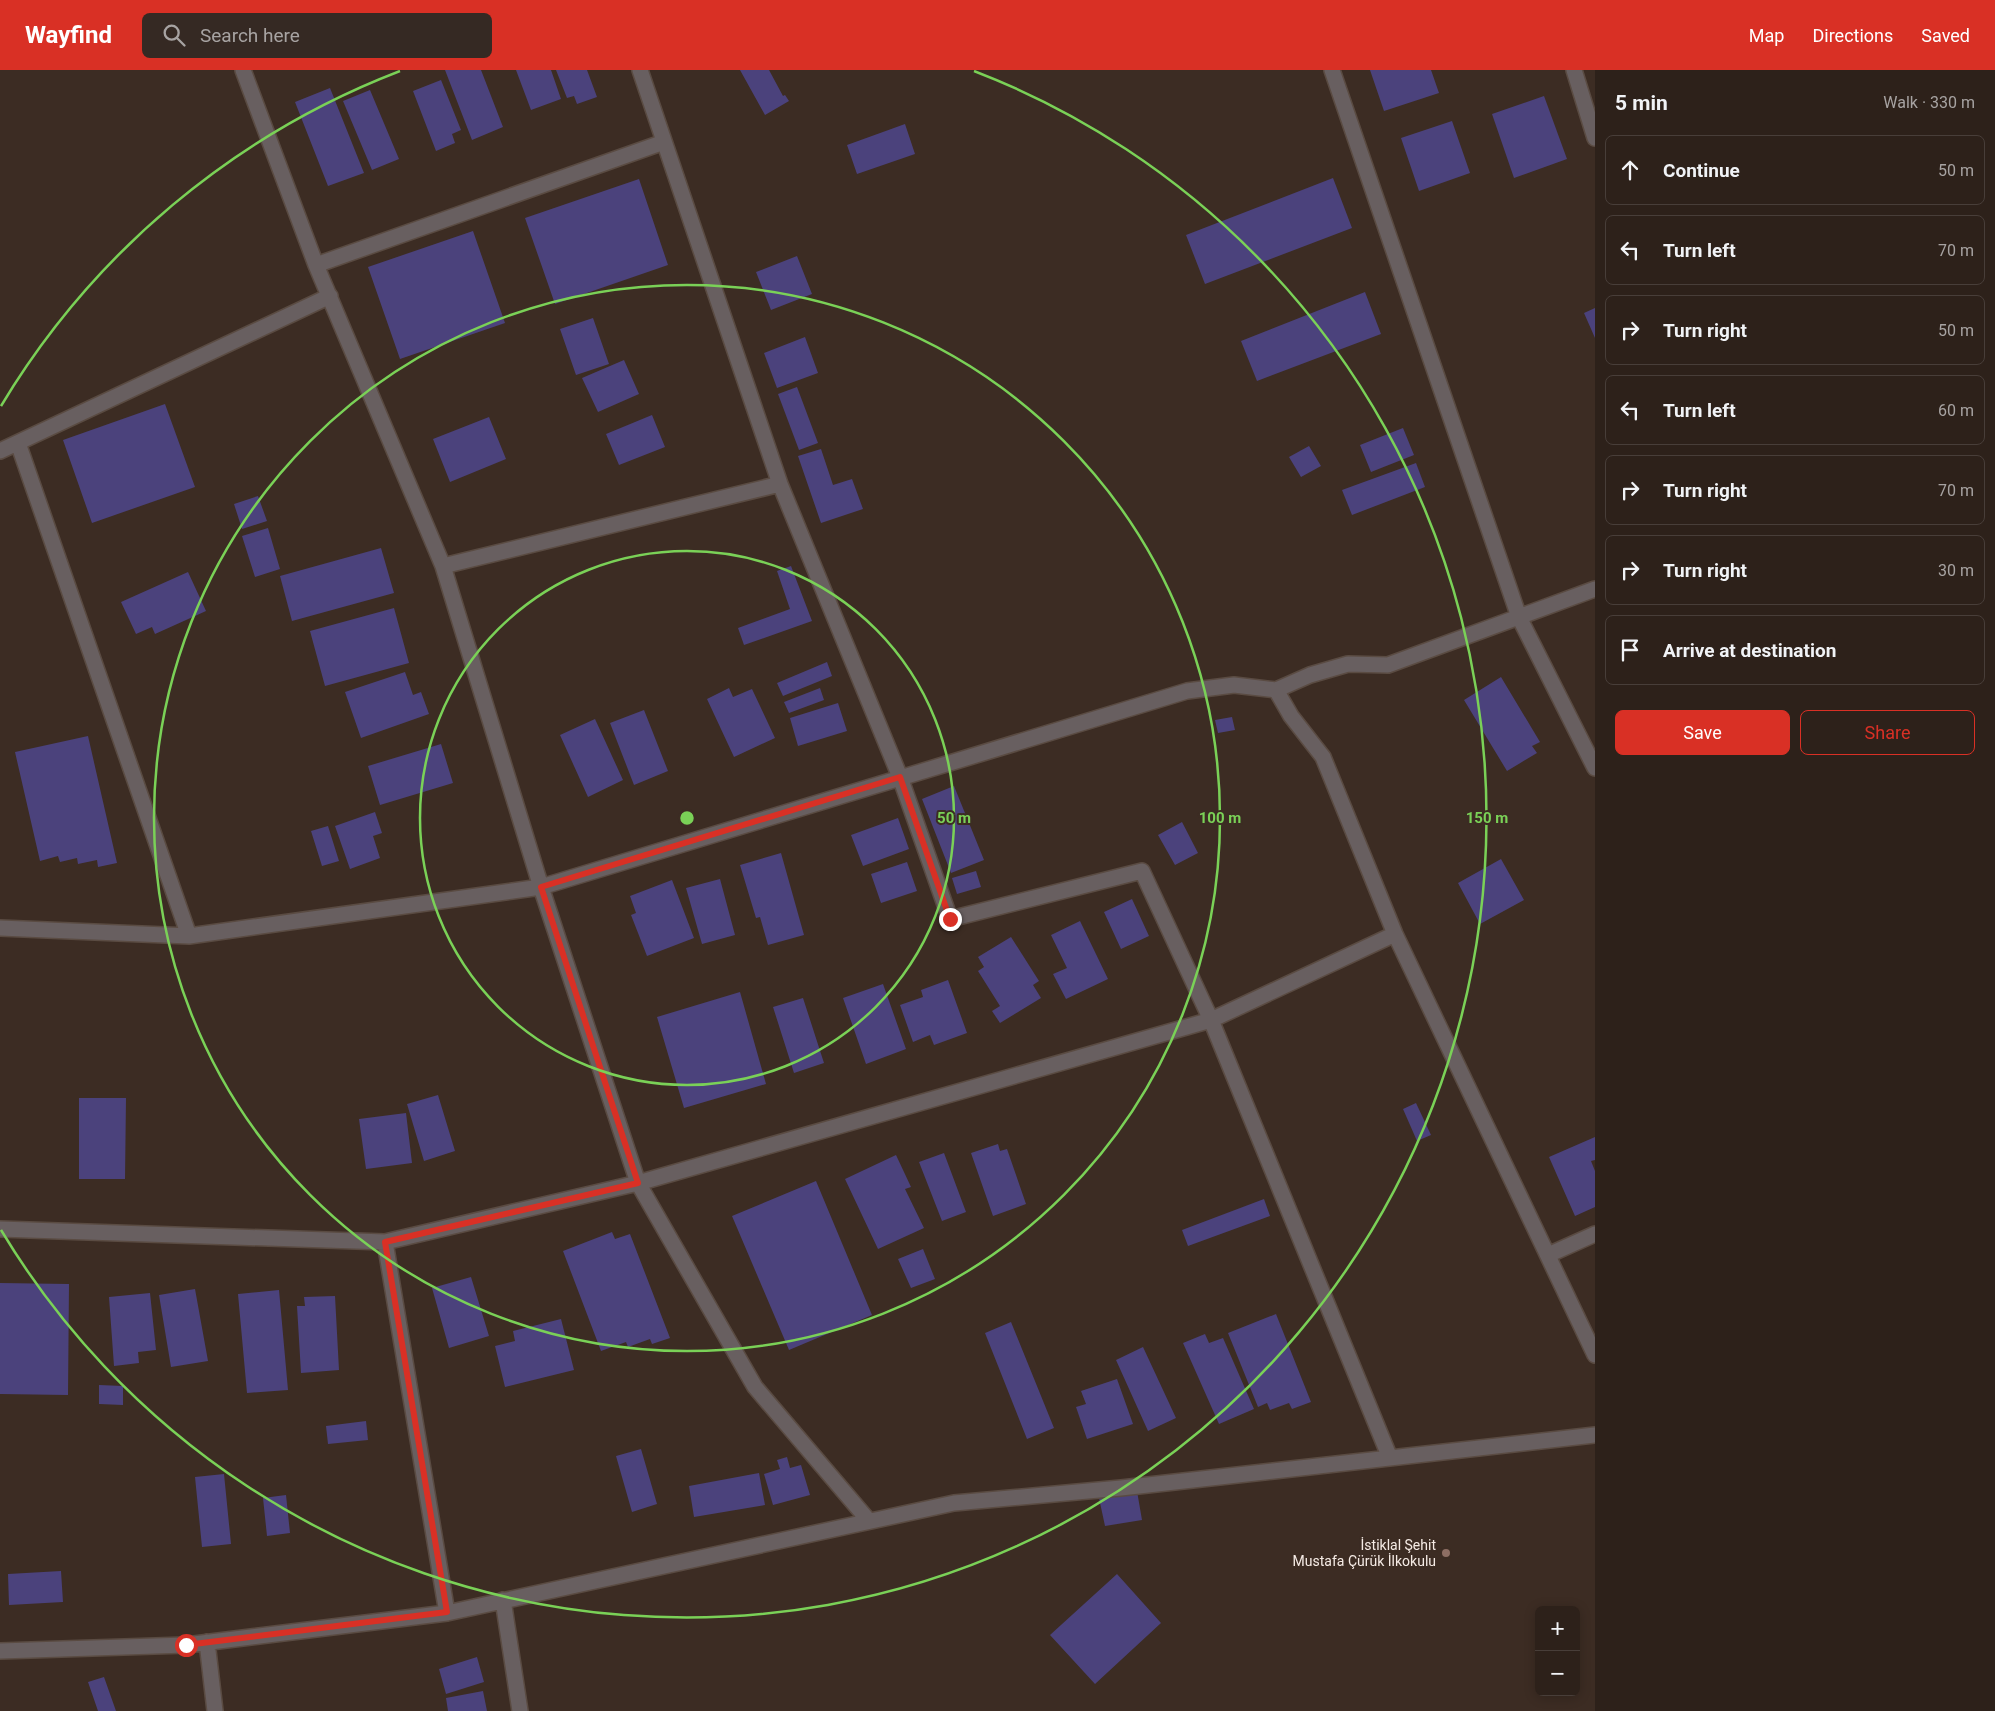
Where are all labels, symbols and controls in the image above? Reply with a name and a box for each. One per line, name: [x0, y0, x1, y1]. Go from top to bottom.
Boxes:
search box: [142, 13, 492, 58]
text: Wayfind: [25, 21, 112, 49]
icon: search: [160, 21, 188, 49]
text: Search here: [200, 24, 300, 47]
text: Map: [1749, 25, 1784, 46]
text: Directions: [1812, 25, 1893, 46]
text: Saved: [1921, 25, 1970, 46]
text: 5 min: [1615, 91, 1668, 115]
text: Walk · 330 m: [1883, 93, 1975, 112]
icon: ahead: [1616, 156, 1644, 184]
text: Continue: [1663, 159, 1740, 182]
text: 50 m: [1938, 161, 1974, 180]
icon: left: [1616, 236, 1644, 264]
text: Turn left: [1663, 239, 1736, 262]
text: 70 m: [1938, 241, 1974, 260]
icon: right: [1616, 316, 1644, 344]
text: Turn right: [1663, 319, 1747, 342]
text: 50 m: [1938, 321, 1974, 340]
icon: left: [1616, 396, 1644, 424]
text: Turn left: [1663, 399, 1736, 422]
text: 60 m: [1938, 401, 1974, 420]
icon: right: [1616, 476, 1644, 504]
text: Turn right: [1663, 479, 1747, 502]
text: 70 m: [1938, 481, 1974, 500]
icon: right: [1616, 556, 1644, 584]
text: Turn right: [1663, 559, 1747, 582]
text: 30 m: [1938, 561, 1974, 580]
icon: arrive: [1616, 636, 1644, 664]
text: Arrive at destination: [1663, 639, 1836, 662]
button: Save: [1615, 710, 1790, 755]
button: Share: [1800, 710, 1975, 755]
centre of rings: [678, 809, 696, 827]
text: 50 m: [937, 809, 971, 827]
text: 100 m: [1199, 809, 1241, 827]
text: 150 m: [1466, 809, 1508, 827]
route end: [939, 908, 962, 931]
place label: İstiklal Şehit Mustafa Çürük İlkokulu: [1293, 1537, 1436, 1569]
marker: İstiklal Şehit Mustafa Çürük İlkokulu: [1440, 1547, 1452, 1559]
map controls: [1535, 1606, 1580, 1696]
button: +: [1535, 1606, 1580, 1651]
route start: [175, 1634, 198, 1657]
button: −: [1535, 1651, 1580, 1696]

